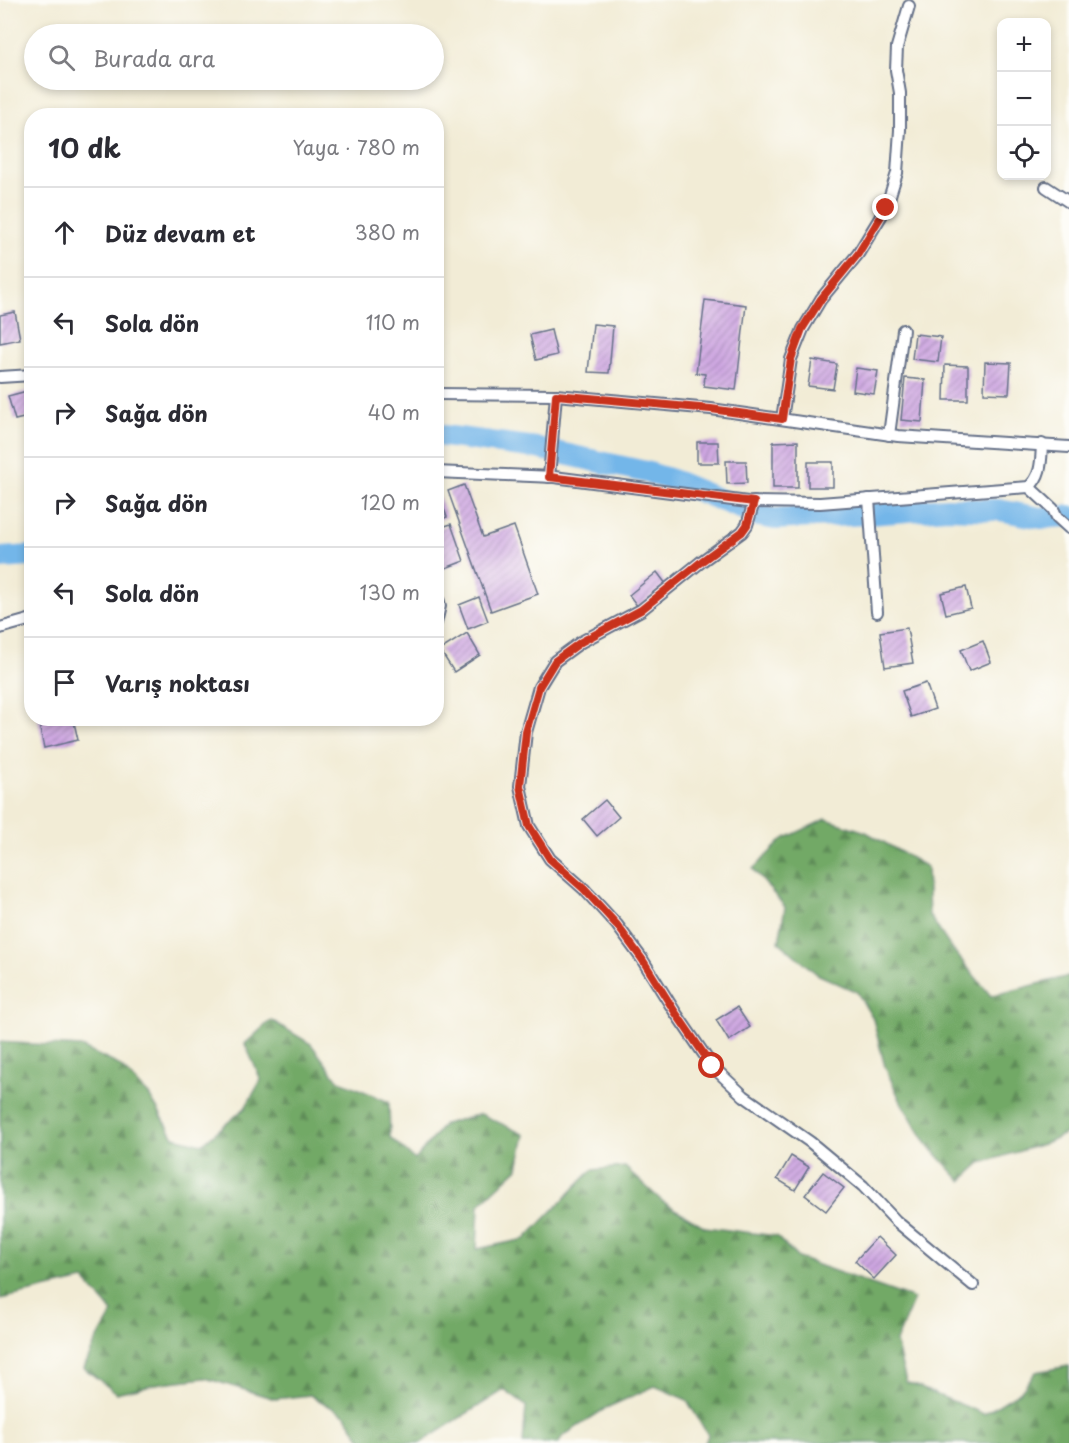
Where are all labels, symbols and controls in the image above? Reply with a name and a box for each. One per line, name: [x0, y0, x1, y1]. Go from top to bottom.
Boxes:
map controls: [997, 18, 1051, 180]
button: +: [997, 18, 1051, 72]
search box: [24, 24, 444, 90]
icon: search: [45, 41, 78, 74]
text: Burada ara: [93, 41, 215, 74]
button: −: [997, 72, 1051, 126]
button: locate: [997, 126, 1051, 180]
text: 10 dk: [48, 128, 121, 167]
text: Yaya · 780 m: [293, 132, 420, 162]
route end: [872, 194, 898, 220]
icon: ahead: [48, 216, 81, 249]
text: Düz devam et: [105, 216, 256, 249]
text: 380 m: [354, 217, 420, 247]
icon: left: [48, 306, 81, 339]
text: Sola dön: [105, 306, 199, 339]
text: 110 m: [366, 307, 420, 337]
icon: right: [48, 396, 81, 429]
text: Sağa dön: [105, 396, 208, 429]
text: 40 m: [368, 397, 420, 427]
icon: right: [48, 486, 81, 519]
text: Sağa dön: [105, 486, 208, 519]
text: 120 m: [361, 487, 420, 517]
icon: left: [48, 576, 81, 609]
text: Sola dön: [105, 576, 199, 609]
text: 130 m: [360, 577, 420, 607]
icon: arrive: [48, 666, 81, 699]
text: Varış noktası: [105, 666, 250, 699]
route start: [698, 1052, 724, 1078]

